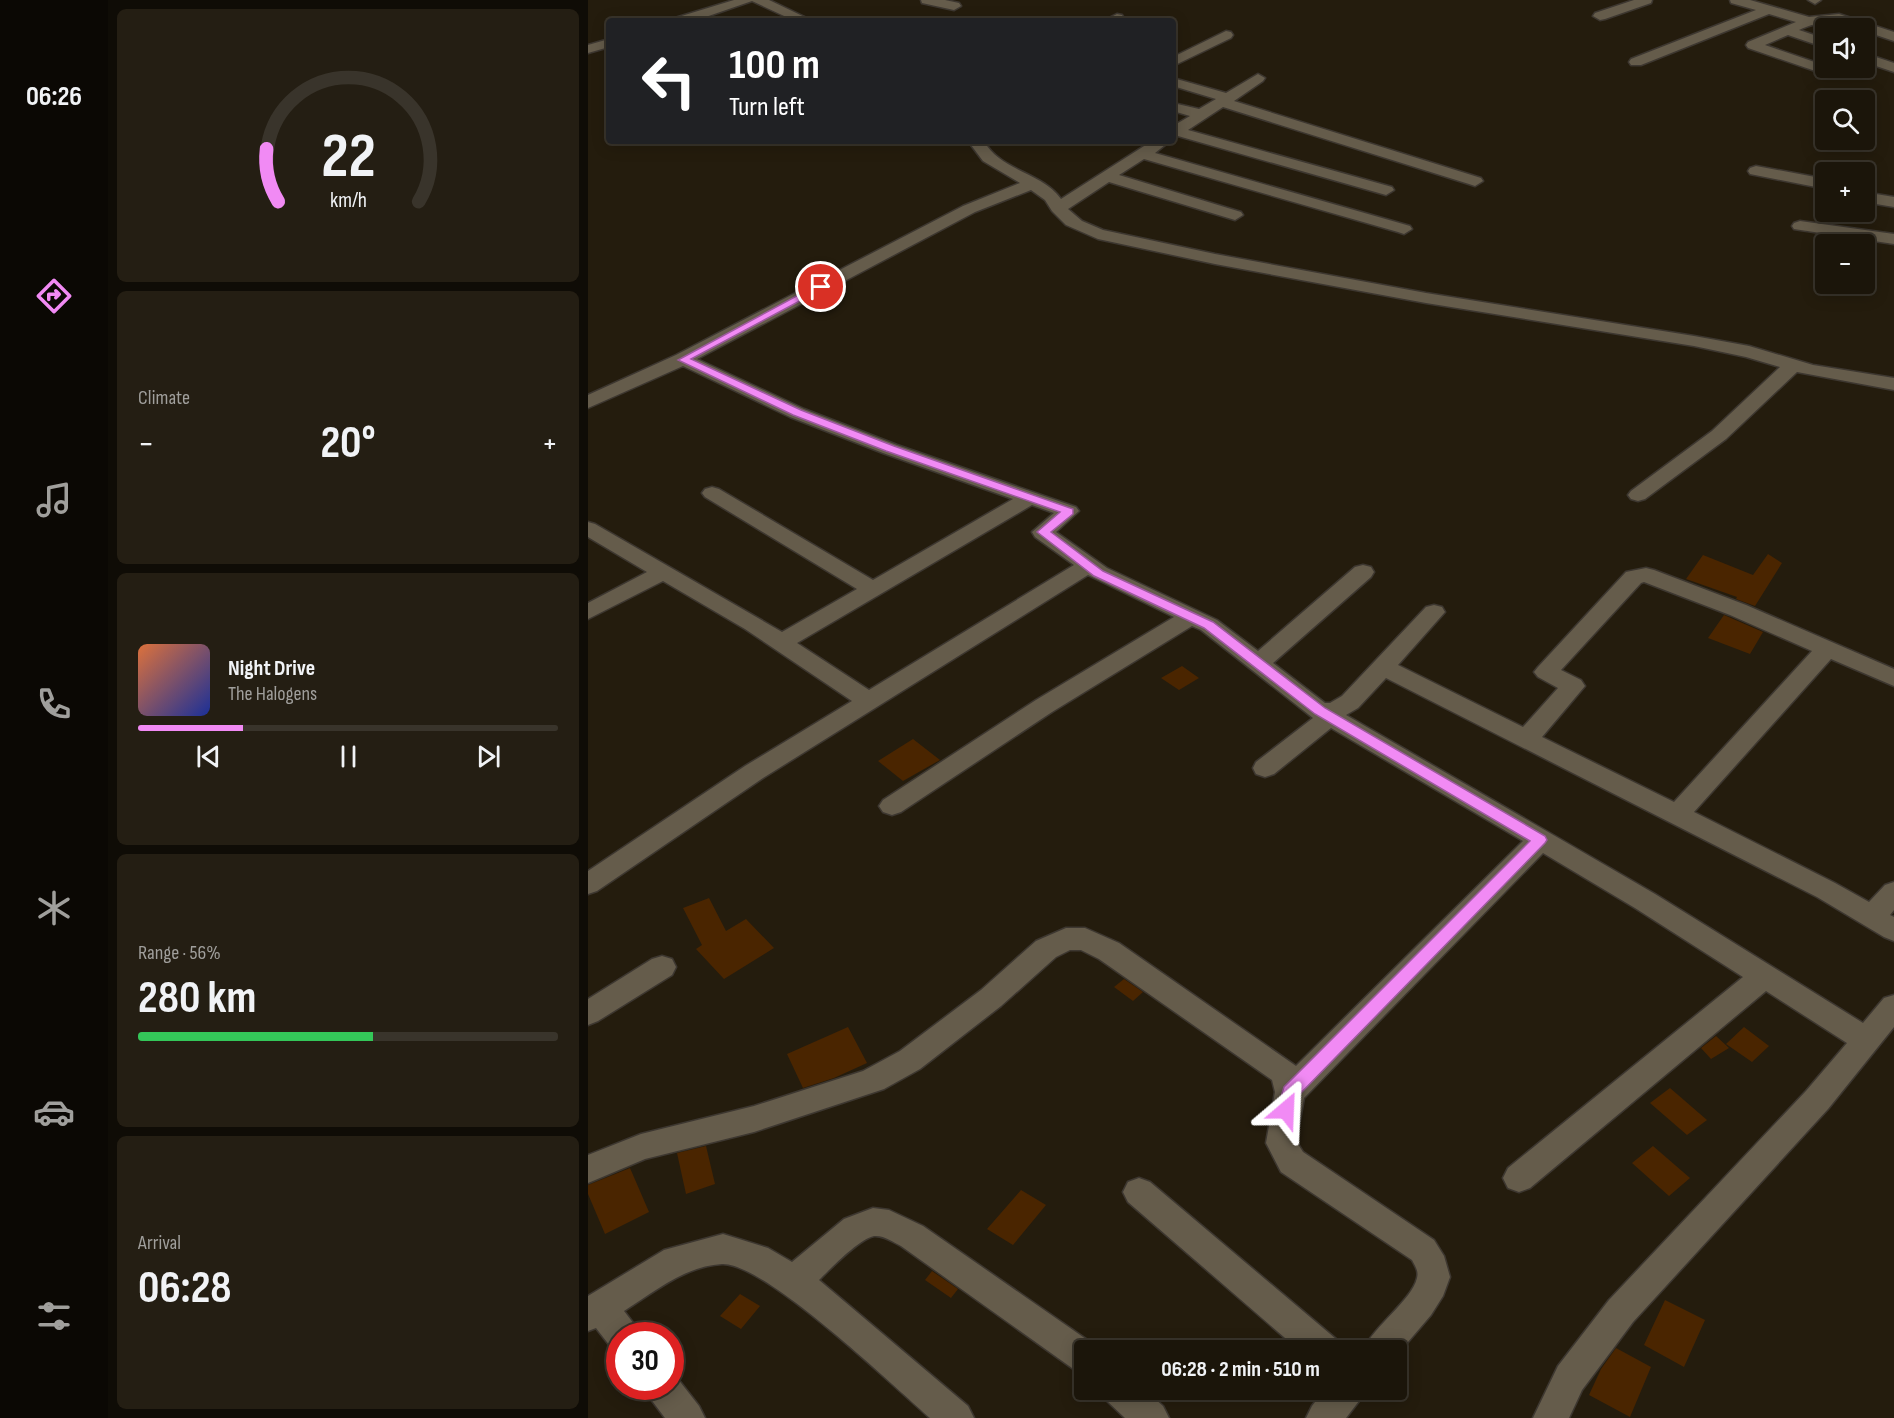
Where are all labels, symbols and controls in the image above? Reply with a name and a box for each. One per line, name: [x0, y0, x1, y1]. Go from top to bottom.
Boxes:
map controls: [1815, 18, 1875, 294]
button: sound: [1815, 18, 1875, 78]
text: 100 m: [729, 40, 820, 91]
icon: left: [630, 42, 708, 120]
text: 06:26: [26, 81, 82, 113]
button: search: [1815, 90, 1875, 150]
text: Turn left: [729, 91, 805, 123]
text: 22: [321, 121, 375, 196]
button: +: [1815, 162, 1875, 222]
text: km/h: [329, 189, 367, 214]
button: −: [1815, 234, 1875, 294]
pin: [795, 261, 846, 312]
icon: arrive: [804, 270, 837, 303]
icon: directions: [33, 275, 75, 317]
text: Climate: [138, 386, 190, 410]
text: 20°: [320, 416, 376, 471]
text: −: [138, 424, 154, 464]
text: +: [542, 424, 558, 464]
icon: music: [33, 479, 75, 521]
text: Night Drive: [228, 655, 315, 682]
text: The Halogens: [228, 682, 317, 706]
icon: phone: [33, 683, 75, 725]
icon: previous: [192, 740, 225, 773]
icon: pause: [332, 740, 365, 773]
icon: next: [472, 740, 505, 773]
icon: climate: [33, 887, 75, 929]
text: Range · 56%: [138, 941, 221, 965]
text: 280 km: [138, 971, 256, 1026]
position arrow: [1254, 1078, 1318, 1142]
icon: car: [33, 1091, 75, 1133]
text: Arrival: [138, 1231, 181, 1255]
text: 06:28: [138, 1261, 232, 1316]
icon: filters: [33, 1295, 75, 1337]
speed limit sign: 30: [606, 1322, 684, 1400]
text: 06:28 · 2 min · 510 m: [1161, 1356, 1320, 1383]

